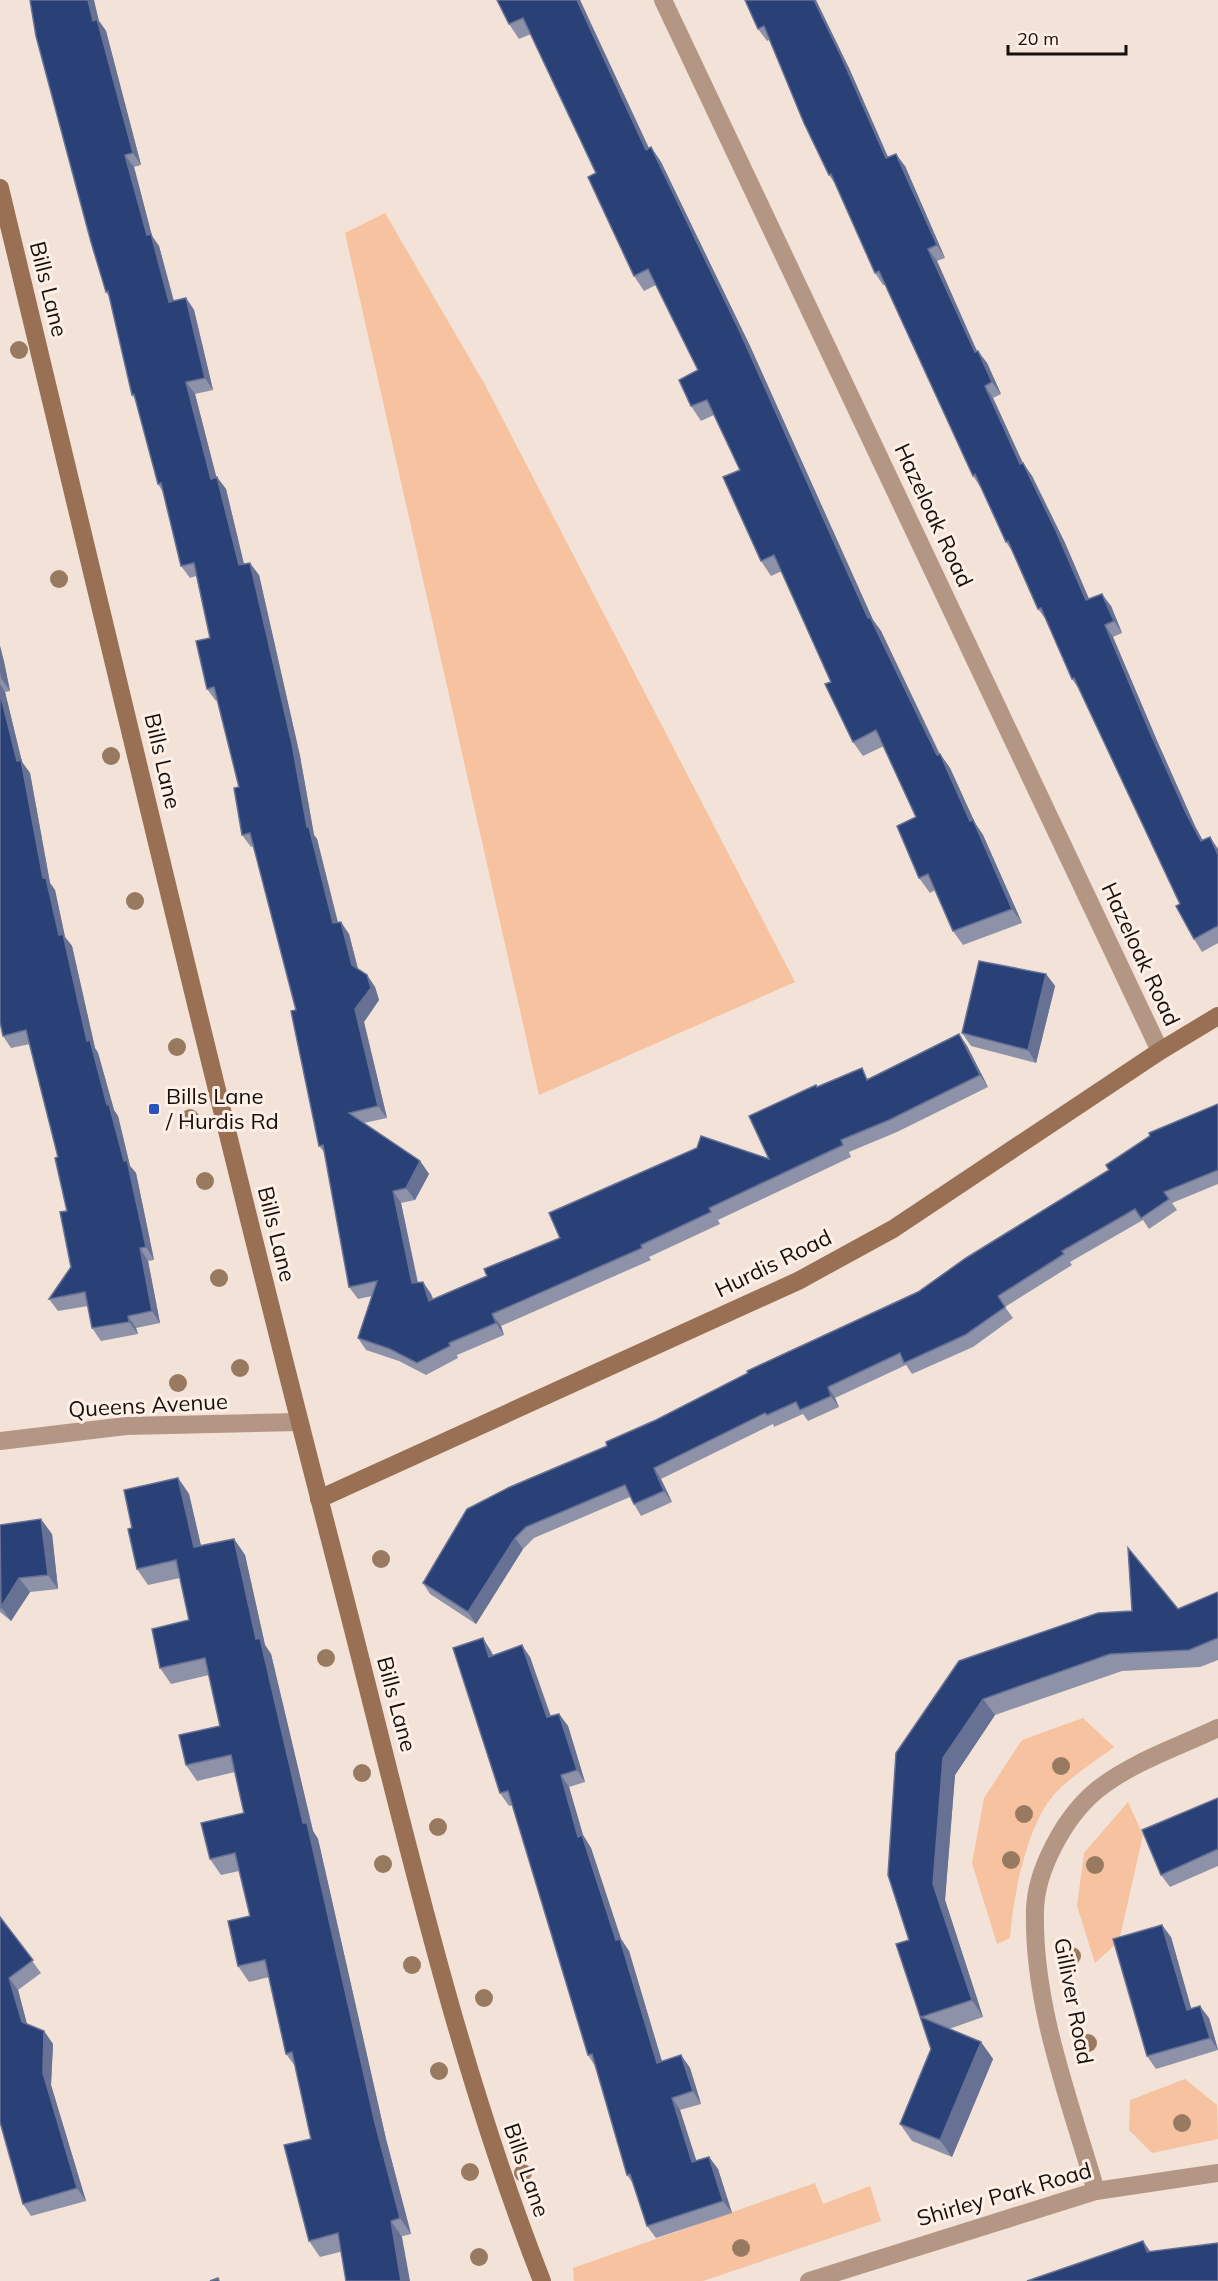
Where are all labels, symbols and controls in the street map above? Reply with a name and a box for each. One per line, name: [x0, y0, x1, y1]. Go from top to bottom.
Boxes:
scale bar: [1008, 18, 1126, 56]
text: 20 m: [1017, 27, 1059, 50]
street label: Bills Lane: [24, 238, 74, 340]
street label: Hazeloak Road: [889, 439, 979, 591]
street label: Bills Lane: [138, 710, 188, 812]
street label: Hazeloak Road: [1096, 878, 1186, 1030]
place label: Bills Lane / Hurdis Rd: [165, 1082, 279, 1135]
marker: Bills Lane / Hurdis Rd: [147, 1102, 161, 1116]
street label: Bills Lane: [252, 1183, 302, 1285]
street label: Hurdis Road: [710, 1223, 836, 1303]
street label: Queens Avenue: [67, 1387, 229, 1423]
street label: Bills Lane: [371, 1653, 423, 1755]
street label: Gilliver Road: [1048, 1935, 1100, 2067]
street label: Bills Lane: [498, 2119, 556, 2221]
street label: Shirley Park Road: [913, 2156, 1095, 2232]

